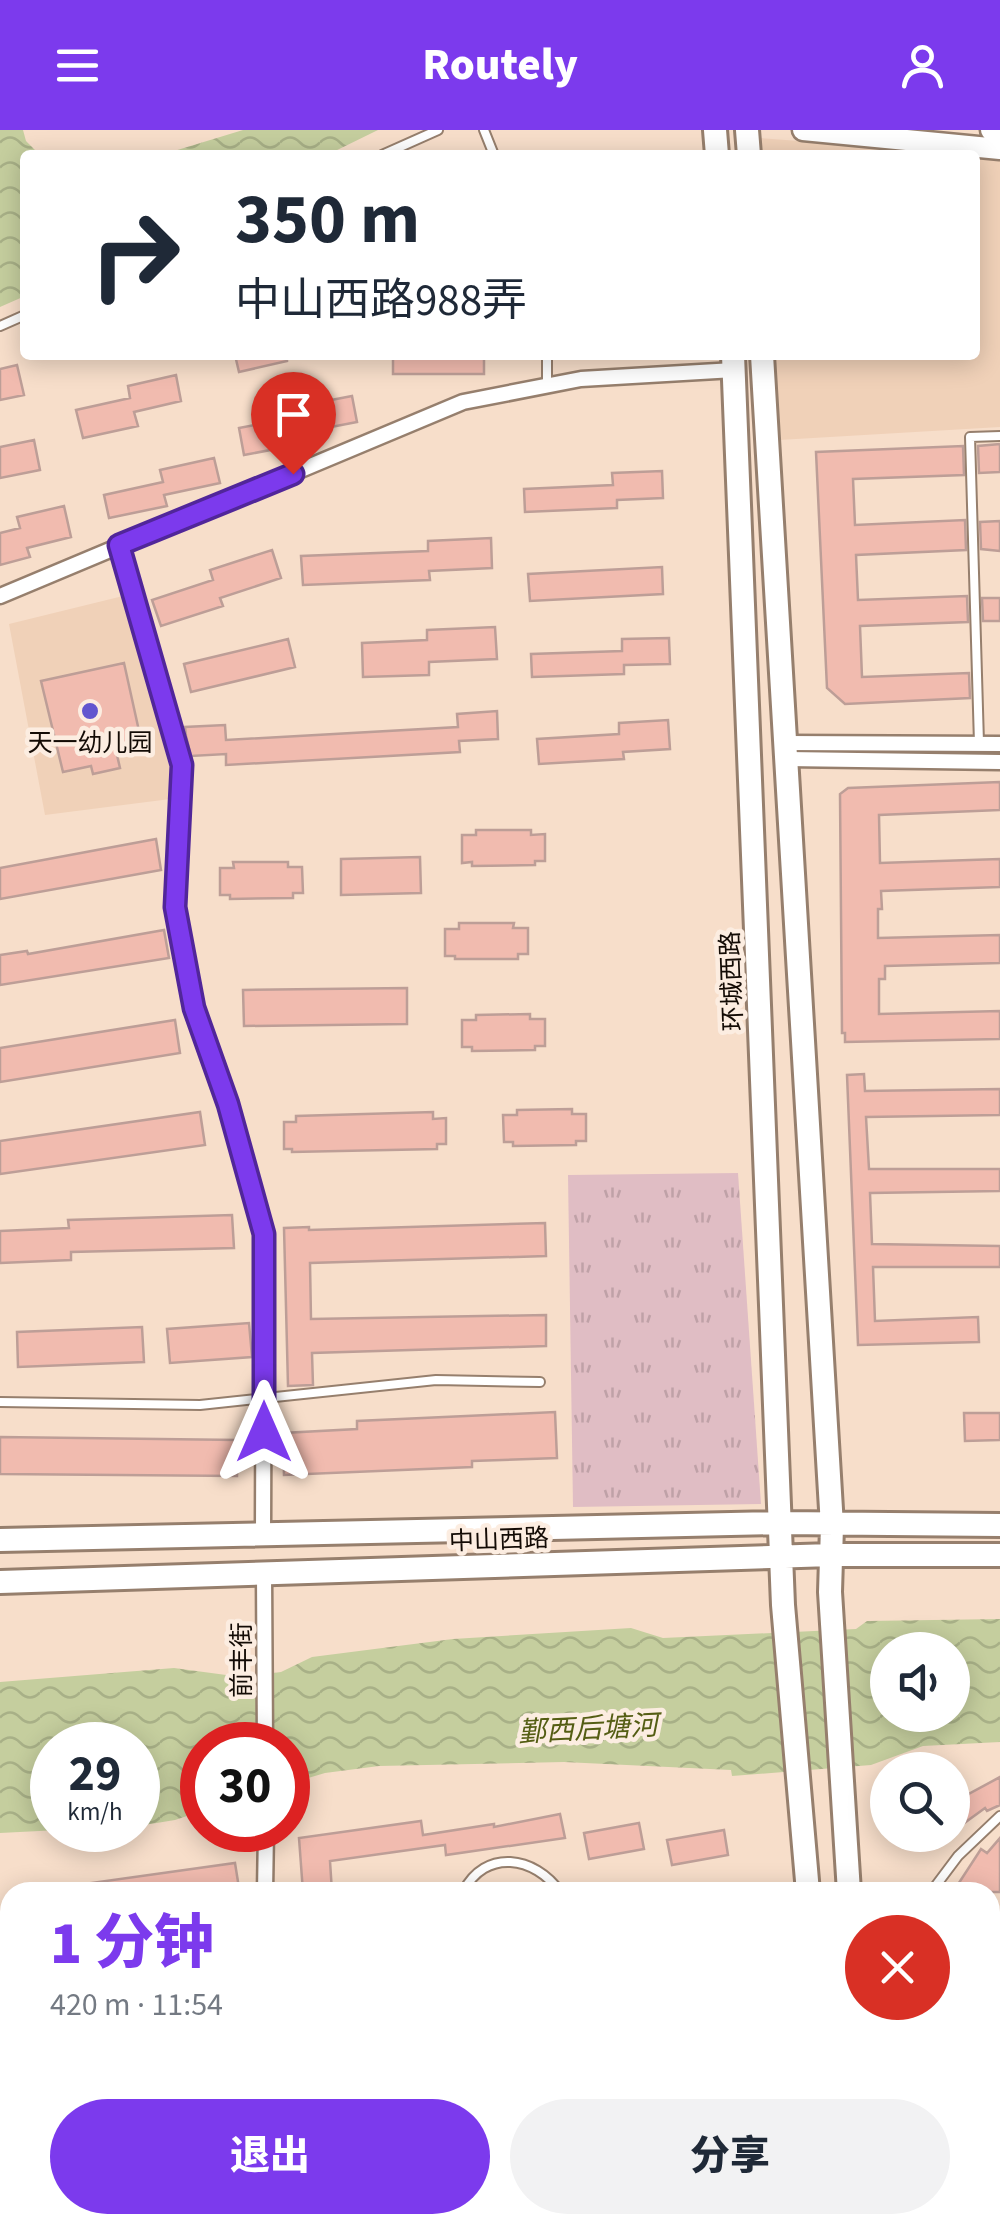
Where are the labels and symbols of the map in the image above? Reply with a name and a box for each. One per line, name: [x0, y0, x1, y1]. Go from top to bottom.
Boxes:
pin: [251, 372, 336, 475]
marker: 天一幼儿园: [79, 700, 101, 722]
place label: 天一幼儿园: [27, 725, 153, 761]
street label: 环城西路: [712, 930, 752, 1032]
position arrow: [212, 1380, 316, 1484]
street label: 中山西路: [448, 1520, 550, 1560]
street label: 前丰街: [224, 1622, 260, 1698]
water label: 鄞西后塘河: [517, 1705, 664, 1753]
speed limit sign: 30: [180, 1722, 310, 1852]

